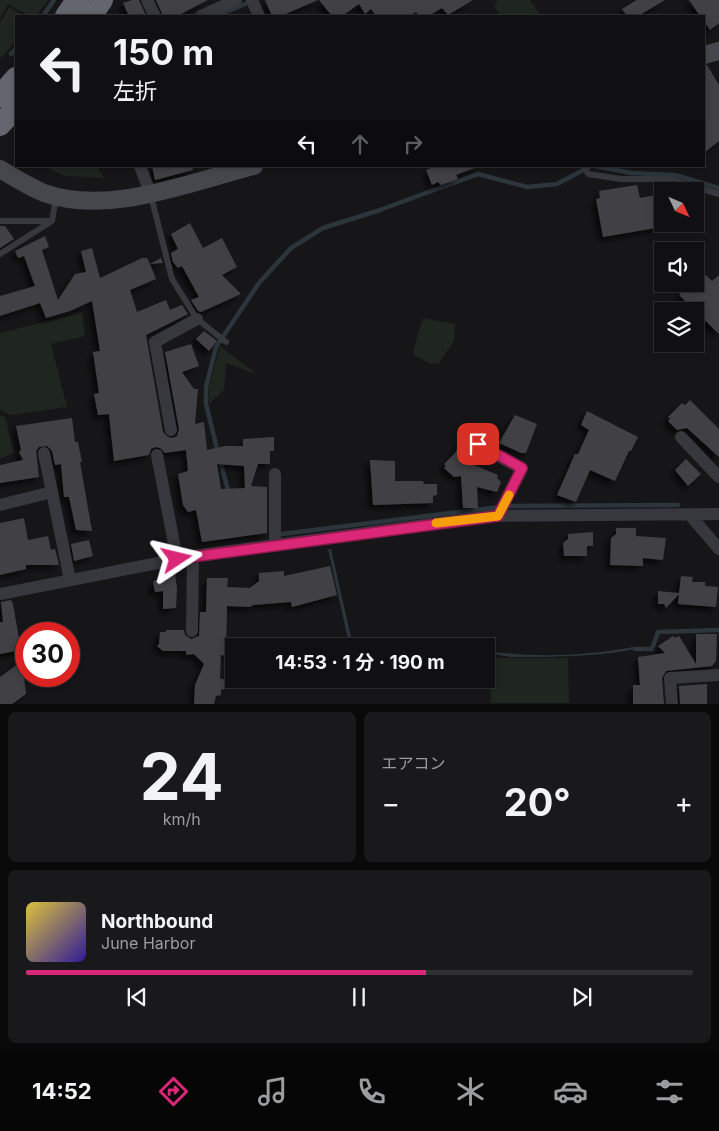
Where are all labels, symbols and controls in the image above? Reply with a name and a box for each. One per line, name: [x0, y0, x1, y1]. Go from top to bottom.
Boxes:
text: 150 m: [113, 31, 214, 73]
icon: left: [30, 35, 95, 100]
text: 左折: [113, 78, 157, 104]
icon: left: [293, 130, 321, 158]
icon: ahead: [346, 130, 374, 158]
icon: right: [399, 130, 427, 158]
north arrow: [654, 182, 704, 232]
map controls: [654, 182, 704, 352]
button: sound: [654, 242, 704, 292]
button: layers: [654, 302, 704, 352]
pin: [457, 423, 499, 465]
icon: arrive: [464, 430, 492, 458]
position arrow: [150, 532, 202, 584]
speed limit sign: 30: [15, 622, 80, 687]
text: 14:53 · 1 分 · 190 m: [275, 651, 445, 674]
text: 24: [140, 737, 224, 816]
text: エアコン: [382, 753, 446, 773]
text: 20°: [504, 779, 571, 825]
text: −: [382, 786, 400, 820]
text: +: [674, 786, 693, 820]
text: km/h: [163, 809, 201, 829]
text: Northbound: [101, 910, 213, 933]
text: June Harbor: [101, 933, 195, 953]
icon: previous: [123, 983, 151, 1011]
icon: pause: [345, 983, 373, 1011]
icon: next: [568, 983, 596, 1011]
icon: directions: [156, 1074, 191, 1109]
icon: music: [255, 1074, 290, 1109]
icon: phone: [354, 1074, 389, 1109]
icon: climate: [453, 1074, 488, 1109]
icon: car: [553, 1074, 588, 1109]
icon: filters: [652, 1074, 687, 1109]
text: 14:52: [32, 1078, 92, 1104]

